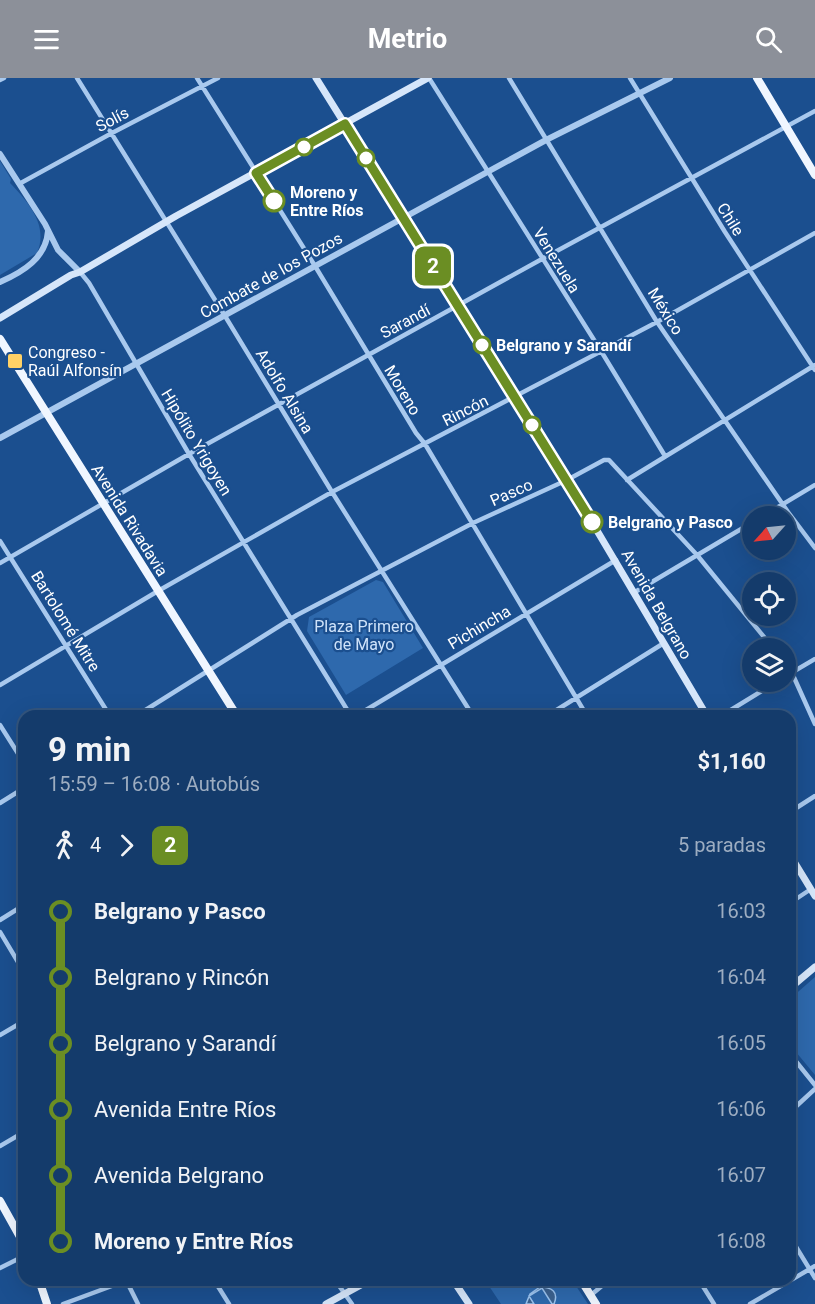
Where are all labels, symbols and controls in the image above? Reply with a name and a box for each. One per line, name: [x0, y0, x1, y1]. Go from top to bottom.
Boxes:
icon: menu: [30, 23, 63, 56]
text: Metrio: [368, 23, 447, 55]
icon: search: [752, 23, 785, 56]
street label: Solís: [92, 103, 132, 136]
unlabelled marker: [295, 138, 313, 156]
unlabelled marker: [357, 149, 375, 167]
place label: Moreno y Entre Ríos: [290, 183, 364, 220]
marker: Moreno y Entre Ríos: [263, 190, 285, 212]
street label: Chile: [713, 199, 748, 239]
street label: Venezuela: [529, 224, 584, 296]
street label: Combate de los Pozos: [197, 228, 346, 322]
line badge: 2: [414, 246, 452, 285]
text: 2: [427, 254, 439, 278]
street label: México: [644, 284, 687, 338]
street label: Sarandí: [377, 300, 434, 342]
marker: Belgrano y Sarandí: [473, 336, 491, 354]
place label: Belgrano y Sarandí: [496, 336, 633, 355]
place label: Congreso - Raúl Alfonsín: [28, 343, 122, 380]
street label: Adolfo Alsina: [252, 346, 317, 437]
marker: Congreso - Raúl Alfonsín: [6, 352, 24, 370]
street label: Moreno: [380, 362, 425, 419]
street label: Hipólito Yrigoyen: [157, 386, 236, 499]
street label: Rincón: [439, 391, 491, 430]
unlabelled marker: [523, 416, 541, 434]
street label: Avenida Rivadavia: [87, 461, 172, 580]
street label: Pasco: [487, 475, 535, 510]
north arrow: [742, 506, 796, 560]
map controls: [742, 506, 796, 692]
marker: Belgrano y Pasco: [581, 511, 603, 533]
place label: Belgrano y Pasco: [608, 513, 733, 532]
street label: Avenida Belgrano: [617, 546, 696, 663]
street label: Bartolomé Mitre: [27, 567, 104, 675]
button: locate: [742, 572, 796, 626]
street label: Pichincha: [444, 601, 514, 654]
park label: Plaza Primero de Mayo: [314, 617, 414, 654]
button: layers: [742, 638, 796, 692]
text: 9 min: [48, 730, 131, 769]
text: $1,160: [697, 749, 766, 774]
text: 15:59 – 16:08 · Autobús: [48, 772, 260, 796]
icon: walk: [48, 829, 81, 862]
icon: forward: [110, 829, 143, 862]
text: 4: [90, 833, 101, 857]
text: 2: [164, 833, 176, 857]
text: 5 paradas: [678, 833, 766, 857]
text: Belgrano y Pasco: [94, 899, 266, 924]
text: 16:03: [716, 899, 766, 923]
text: Belgrano y Rincón: [94, 965, 269, 990]
text: 16:04: [716, 965, 766, 989]
text: Belgrano y Sarandí: [94, 1031, 276, 1056]
text: 16:05: [716, 1031, 766, 1055]
text: Avenida Entre Ríos: [94, 1097, 276, 1122]
text: 16:06: [716, 1097, 766, 1121]
text: Avenida Belgrano: [94, 1163, 264, 1188]
text: 16:07: [716, 1163, 766, 1187]
text: Moreno y Entre Ríos: [94, 1229, 293, 1254]
text: 16:08: [716, 1229, 766, 1253]

